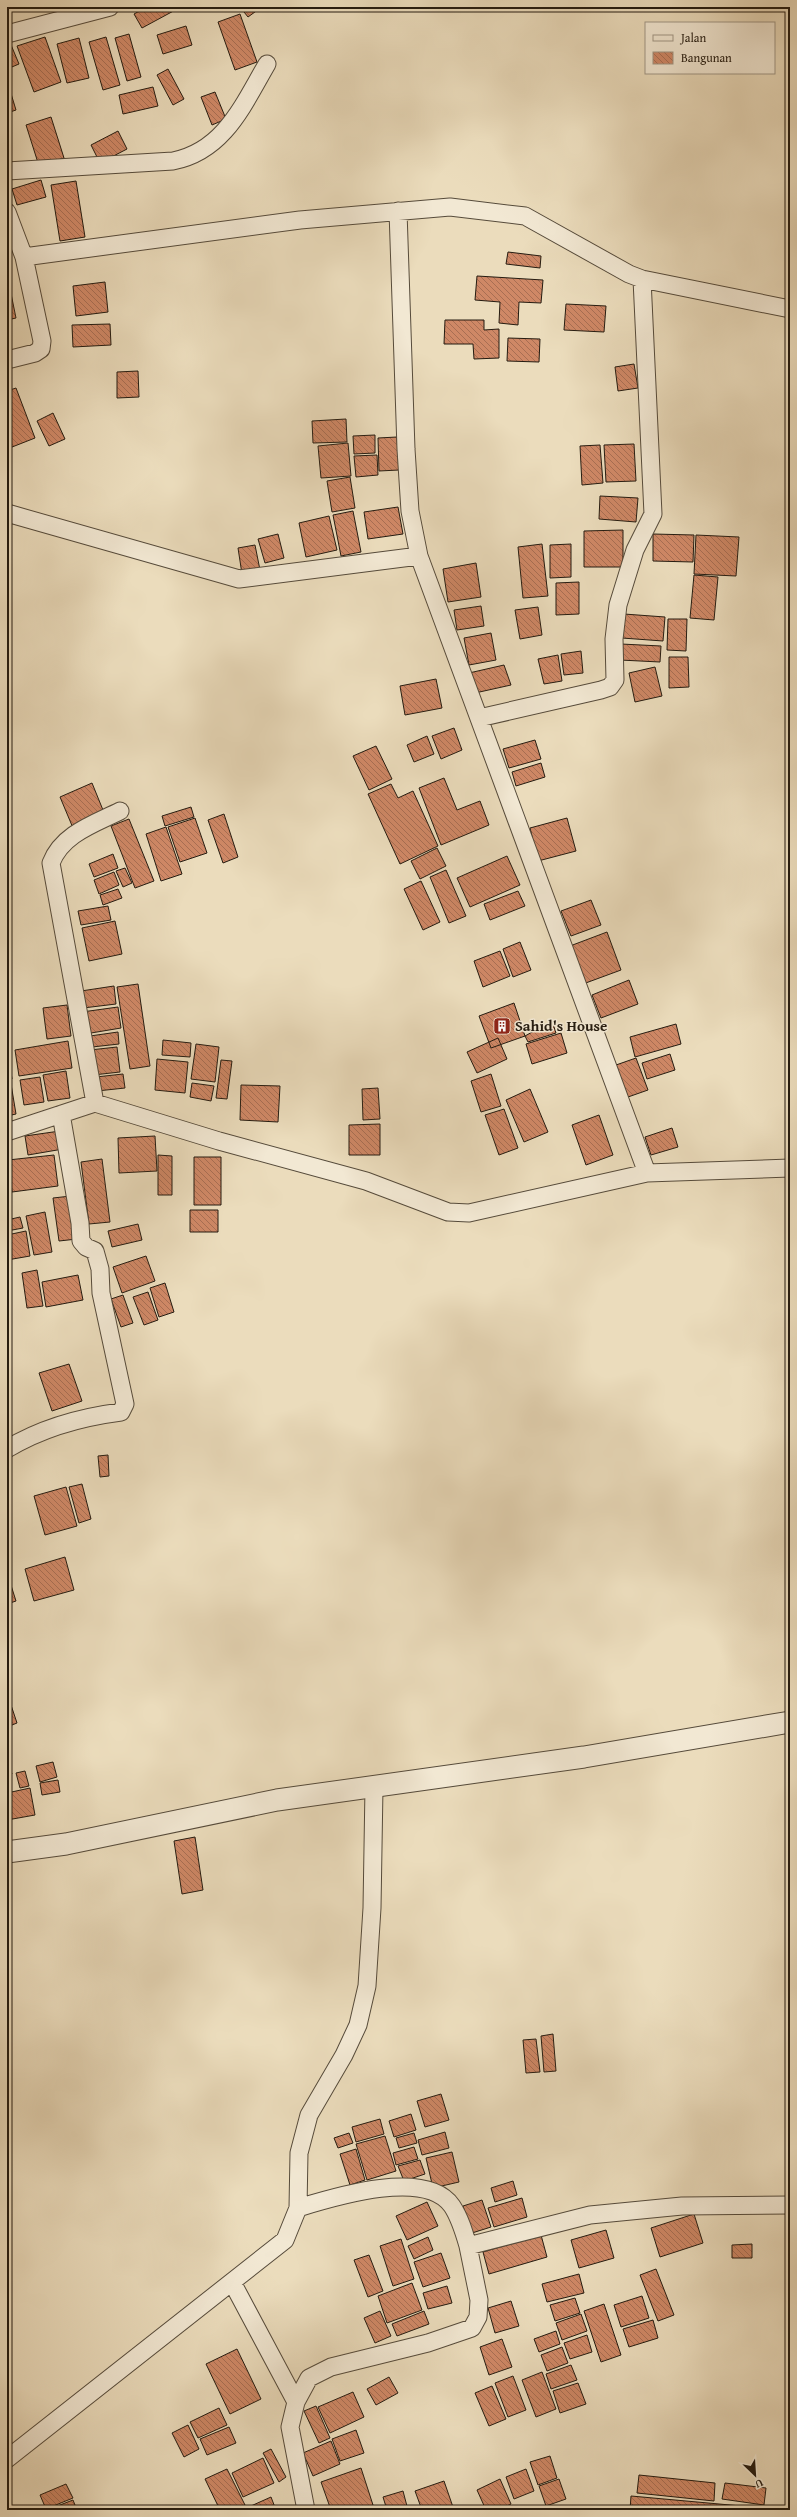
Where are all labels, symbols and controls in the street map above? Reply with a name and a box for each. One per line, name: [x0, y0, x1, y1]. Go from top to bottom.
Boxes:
legend: [645, 22, 775, 74]
text: Jalan: [679, 29, 706, 46]
text: Bangunan: [681, 49, 732, 66]
place label: Sahid's House: [515, 1015, 607, 1036]
building icon: Sahid's House: [492, 1016, 512, 1036]
north arrow: [735, 2455, 775, 2495]
text: U: [752, 2475, 766, 2493]

